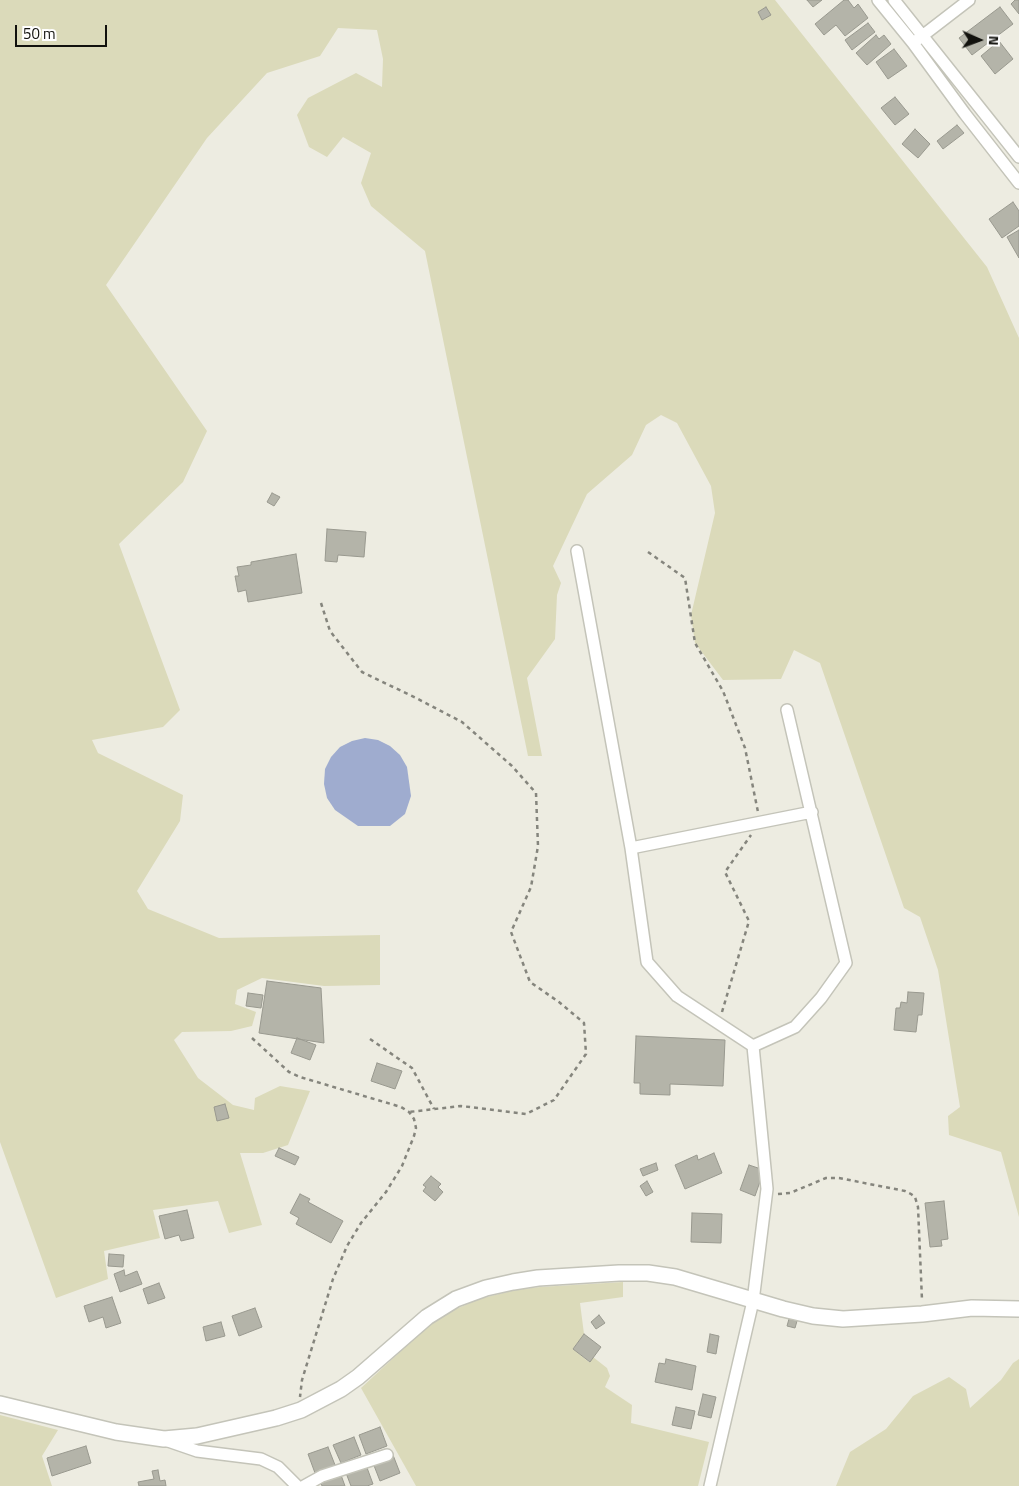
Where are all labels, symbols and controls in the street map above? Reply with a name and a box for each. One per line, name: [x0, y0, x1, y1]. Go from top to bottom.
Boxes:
scale bar: [18, 15, 110, 47]
north arrow: [954, 15, 1004, 65]
text: 50 m: [23, 22, 56, 45]
text: N: [984, 35, 1005, 46]

